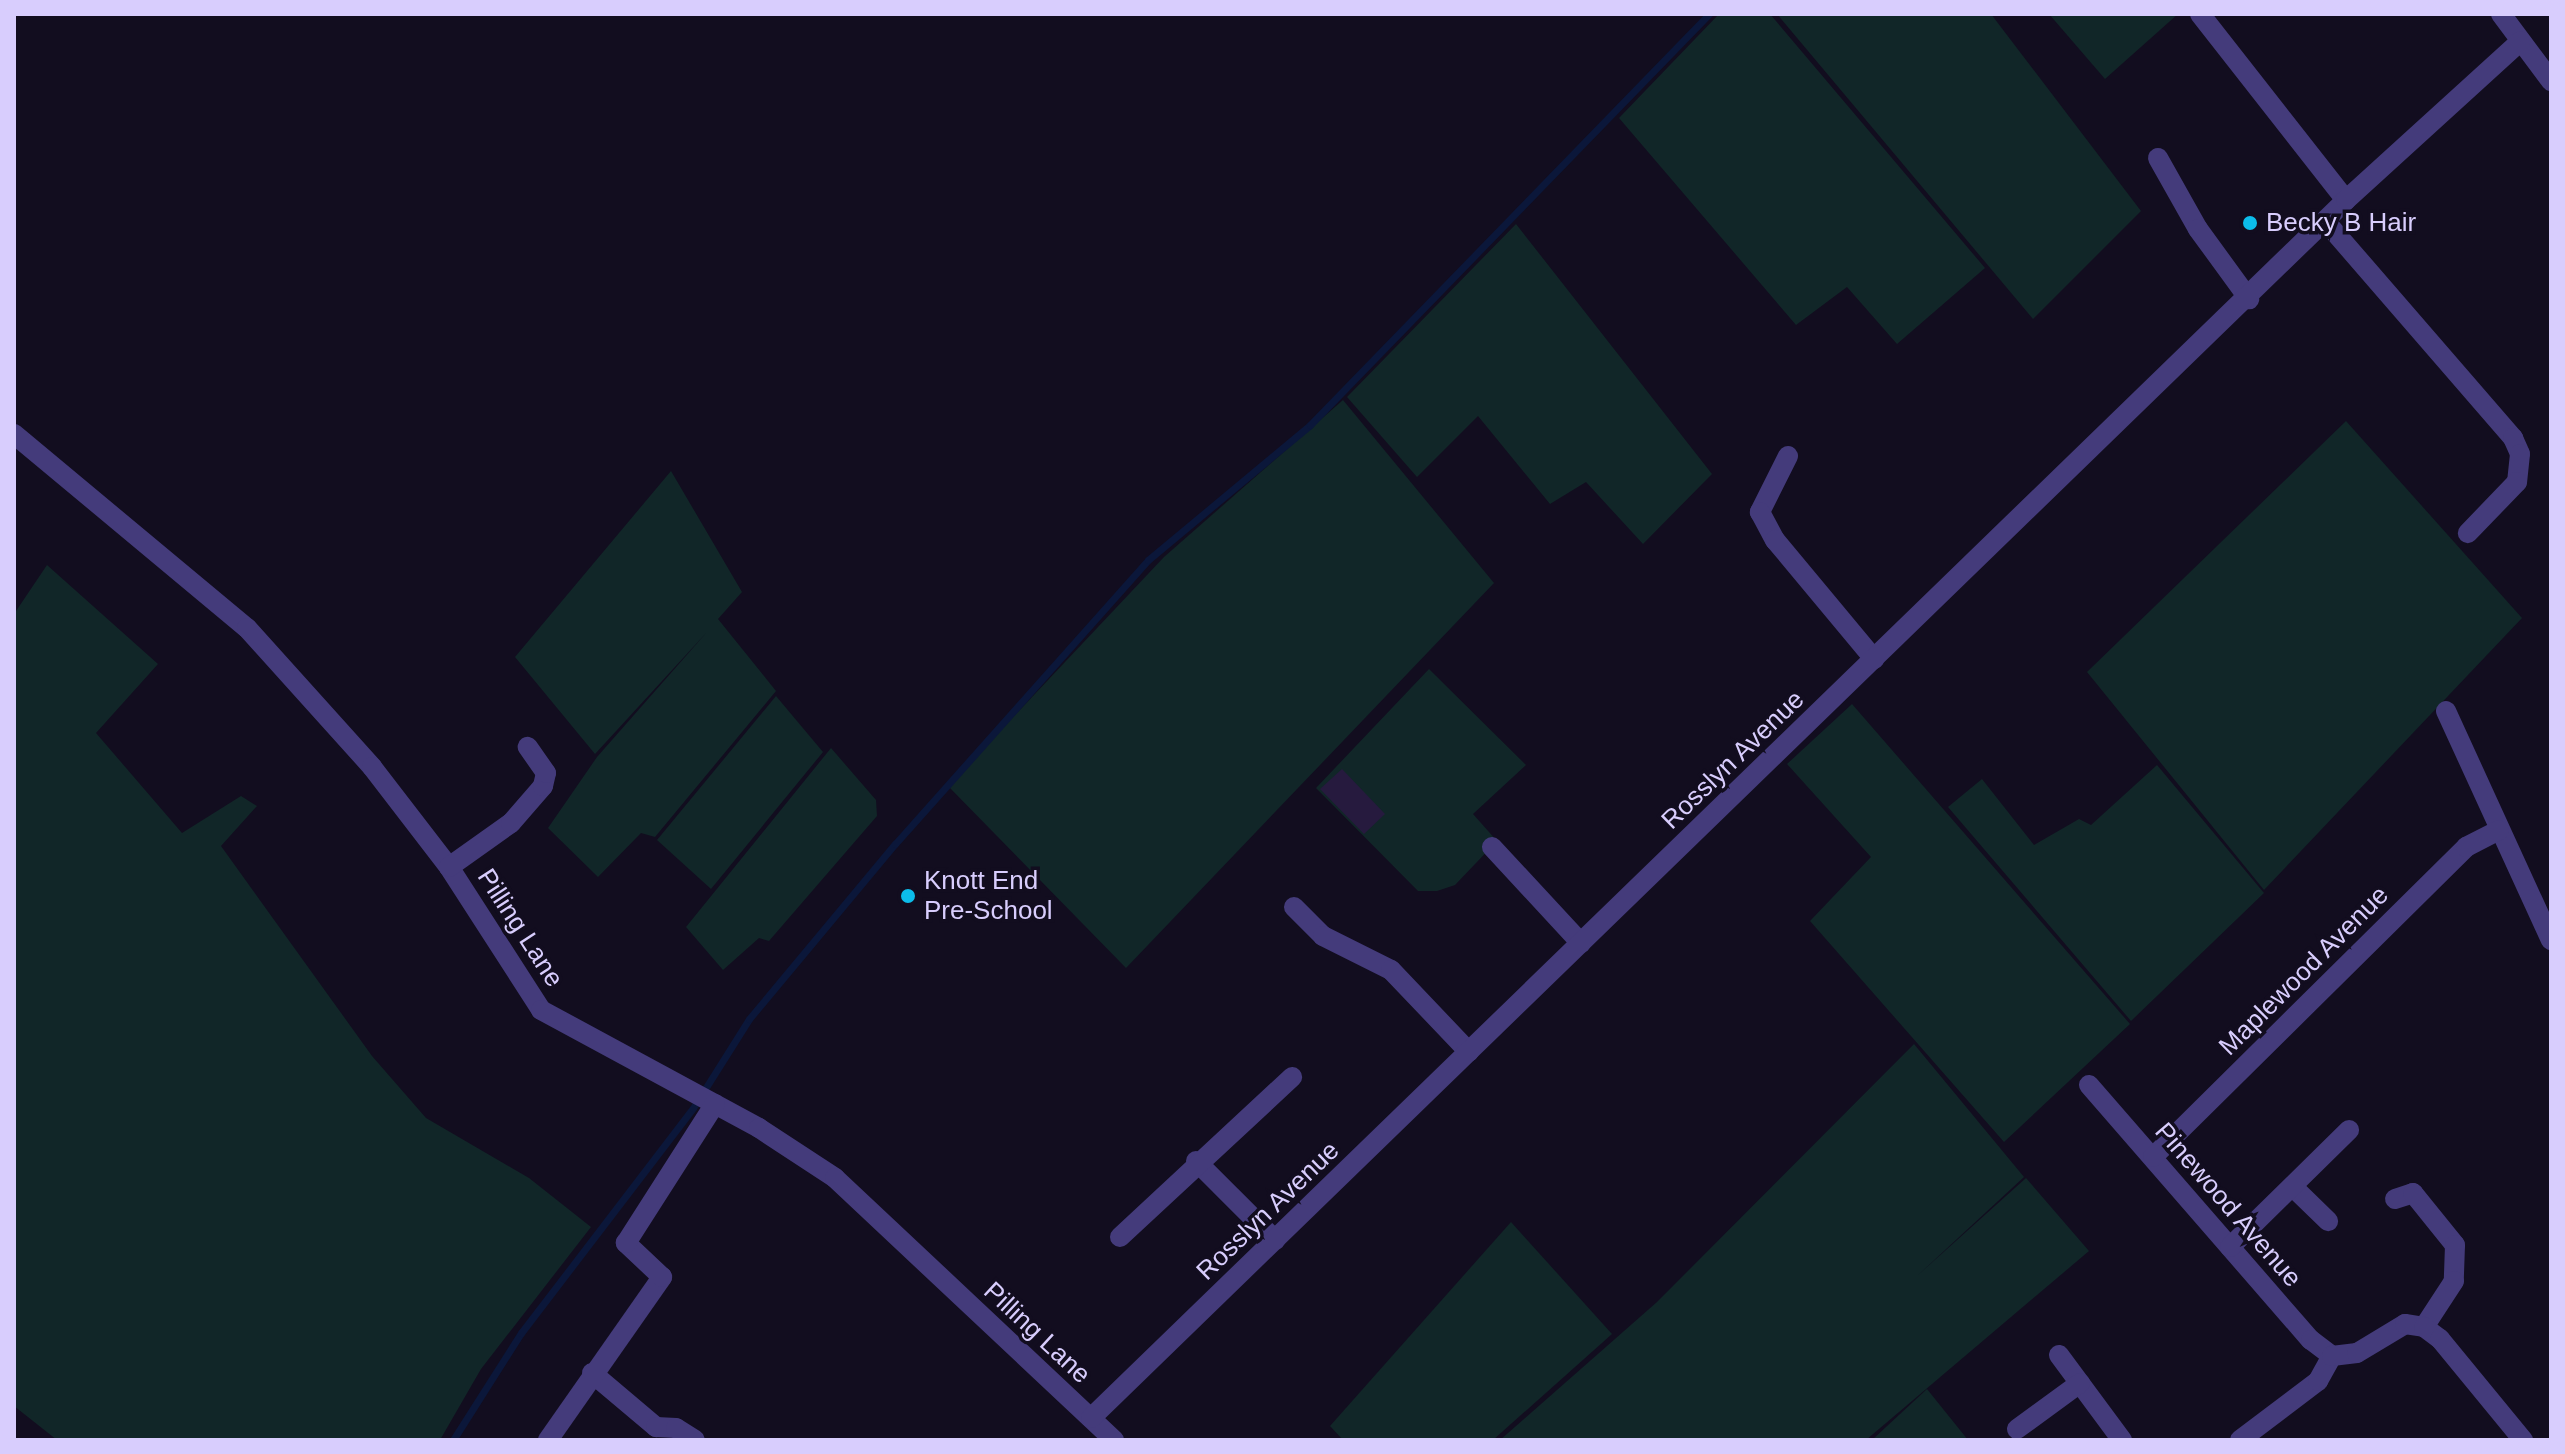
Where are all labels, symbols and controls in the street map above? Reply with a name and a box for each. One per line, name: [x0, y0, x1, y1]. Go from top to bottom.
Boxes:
place label: Becky B Hair: [2266, 207, 2416, 239]
marker: Becky B Hair: [2241, 214, 2259, 232]
street label: Rosslyn Avenue: [1655, 684, 1811, 836]
street label: Pilling Lane: [470, 863, 570, 993]
place label: Knott End Pre-School: [924, 865, 1053, 926]
street label: Maplewood Avenue: [2212, 879, 2396, 1063]
marker: Knott End Pre-School: [899, 887, 917, 905]
street label: Pinewood Avenue: [2148, 1116, 2308, 1294]
street label: Rosslyn Avenue: [1190, 1135, 1346, 1287]
street label: Pilling Lane: [977, 1276, 1097, 1390]

